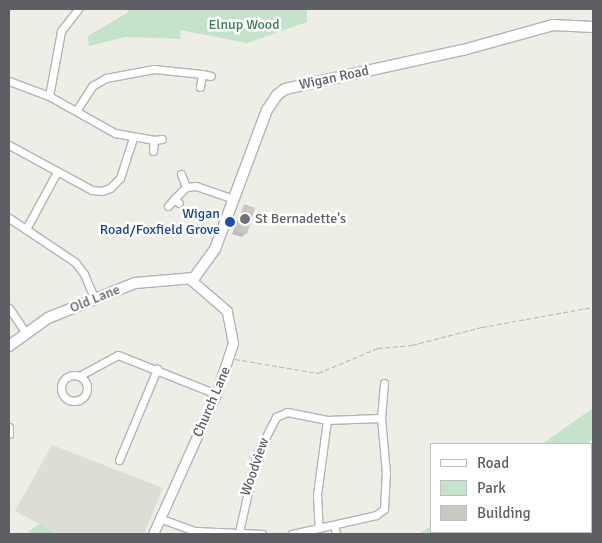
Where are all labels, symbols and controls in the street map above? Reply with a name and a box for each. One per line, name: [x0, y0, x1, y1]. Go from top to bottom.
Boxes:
park label: Elnup Wood: [208, 17, 280, 33]
street label: Wigan Road: [298, 62, 370, 94]
place label: Wigan Road/Foxfield Grove: [100, 206, 220, 238]
place label: St Bernadette's: [255, 211, 346, 227]
marker: St Bernadette's: [239, 213, 251, 225]
marker: Wigan Road/Foxfield Grove: [224, 216, 236, 228]
street label: Old Lane: [67, 281, 123, 317]
street label: Church Lane: [190, 364, 234, 440]
street label: Woodview: [237, 436, 273, 498]
legend: [430, 443, 592, 533]
text: Road: [477, 454, 509, 472]
text: Park: [477, 479, 506, 497]
text: Building: [477, 504, 531, 522]

